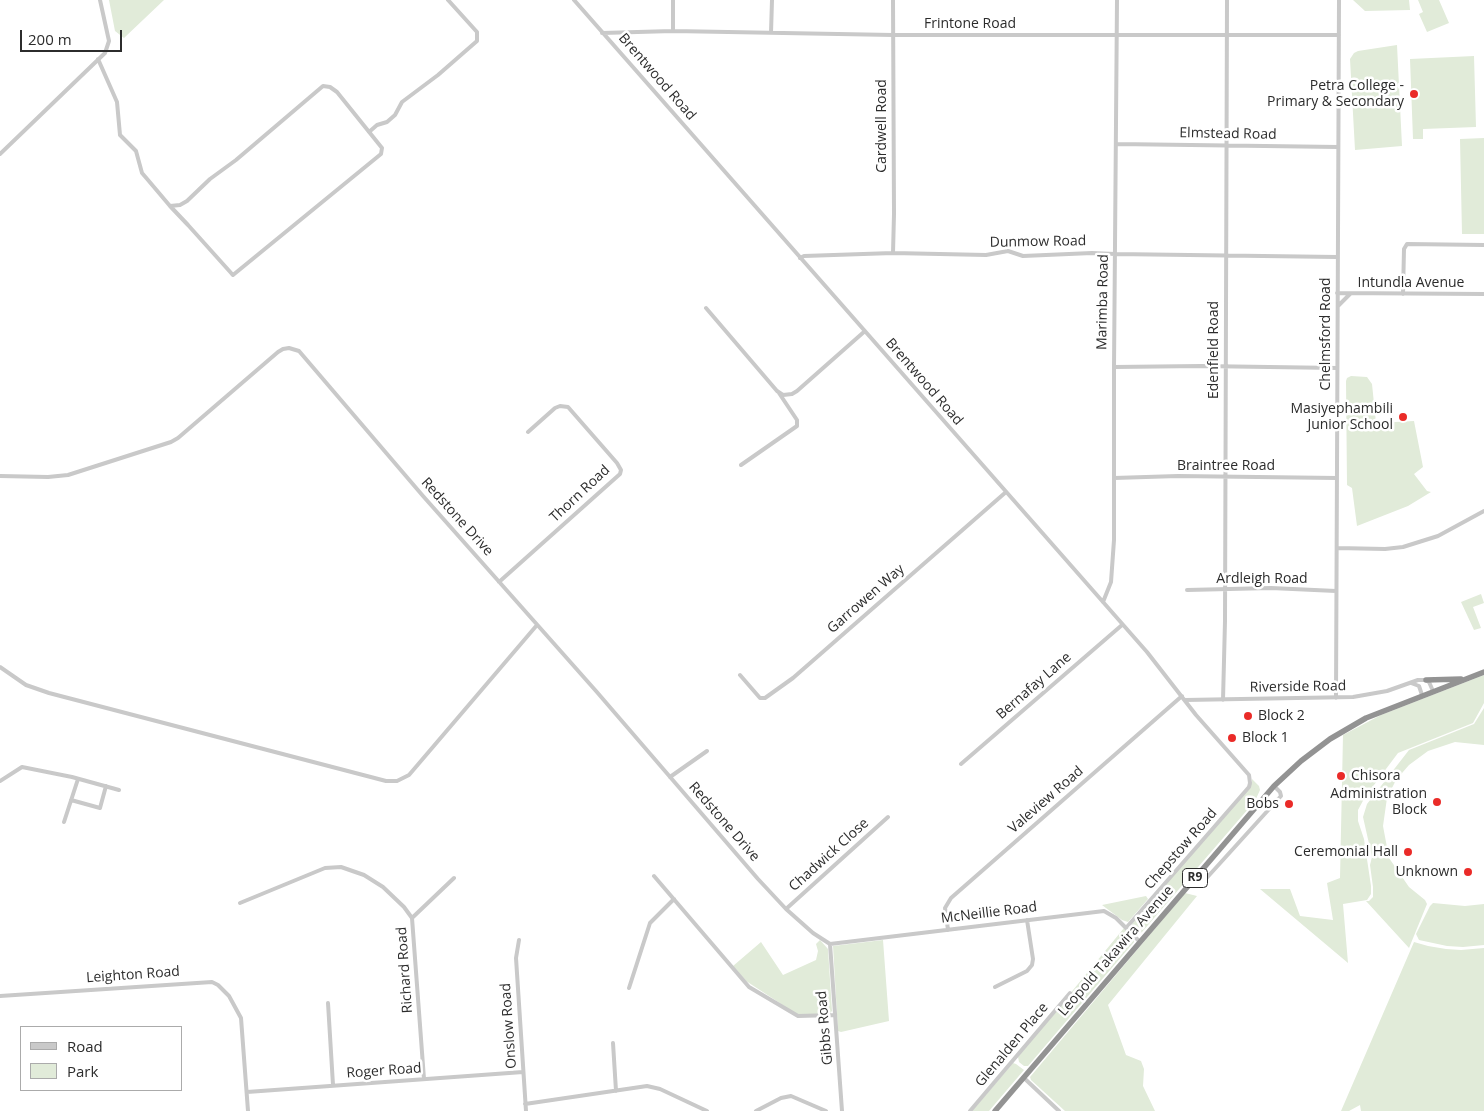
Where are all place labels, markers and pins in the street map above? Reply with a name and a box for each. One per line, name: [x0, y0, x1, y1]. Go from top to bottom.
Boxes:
place label: Petra College - Primary & Secondary: [1267, 78, 1404, 110]
marker: Petra College - Primary & Secondary: [1408, 88, 1420, 100]
place label: Masiyephambili Junior School: [1290, 401, 1393, 434]
marker: Masiyephambili Junior School: [1397, 411, 1409, 423]
place label: Block 2: [1258, 708, 1305, 724]
marker: Block 2: [1242, 710, 1254, 722]
place label: Block 1: [1242, 730, 1289, 746]
marker: Block 1: [1226, 732, 1238, 744]
place label: Chisora: [1351, 768, 1401, 784]
marker: Chisora: [1335, 770, 1347, 782]
place label: Administration Block: [1330, 786, 1427, 819]
place label: Bobs: [1246, 796, 1279, 812]
marker: Administration Block: [1431, 796, 1443, 808]
marker: Bobs: [1283, 798, 1295, 810]
place label: Ceremonial Hall: [1294, 844, 1398, 860]
marker: Ceremonial Hall: [1402, 846, 1414, 858]
place label: Unknown: [1395, 864, 1458, 880]
marker: Unknown: [1462, 866, 1474, 878]

